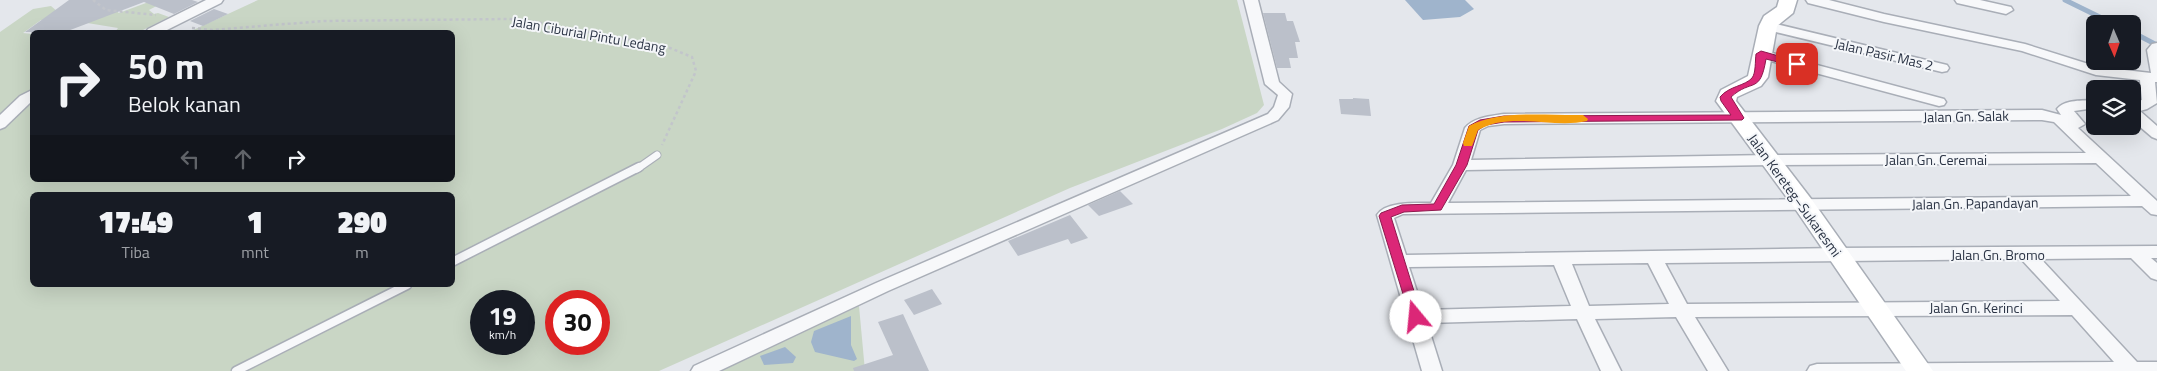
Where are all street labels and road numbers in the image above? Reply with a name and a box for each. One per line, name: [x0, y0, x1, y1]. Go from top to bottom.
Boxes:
street label: Jalan Ciburial Pintu Ledang: [510, 10, 668, 58]
street label: Jalan Pasir Mas 2: [1833, 32, 1935, 76]
street label: Jalan Gn. Salak: [1923, 105, 2009, 127]
street label: Jalan Kereteg–Sukaresmi: [1743, 129, 1847, 261]
street label: Jalan Gn. Ceremai: [1885, 149, 1987, 170]
street label: Jalan Gn. Papandayan: [1911, 191, 2039, 215]
street label: Jalan Gn. Bromo: [1951, 244, 2045, 265]
street label: Jalan Gn. Kerinci: [1929, 297, 2023, 318]

